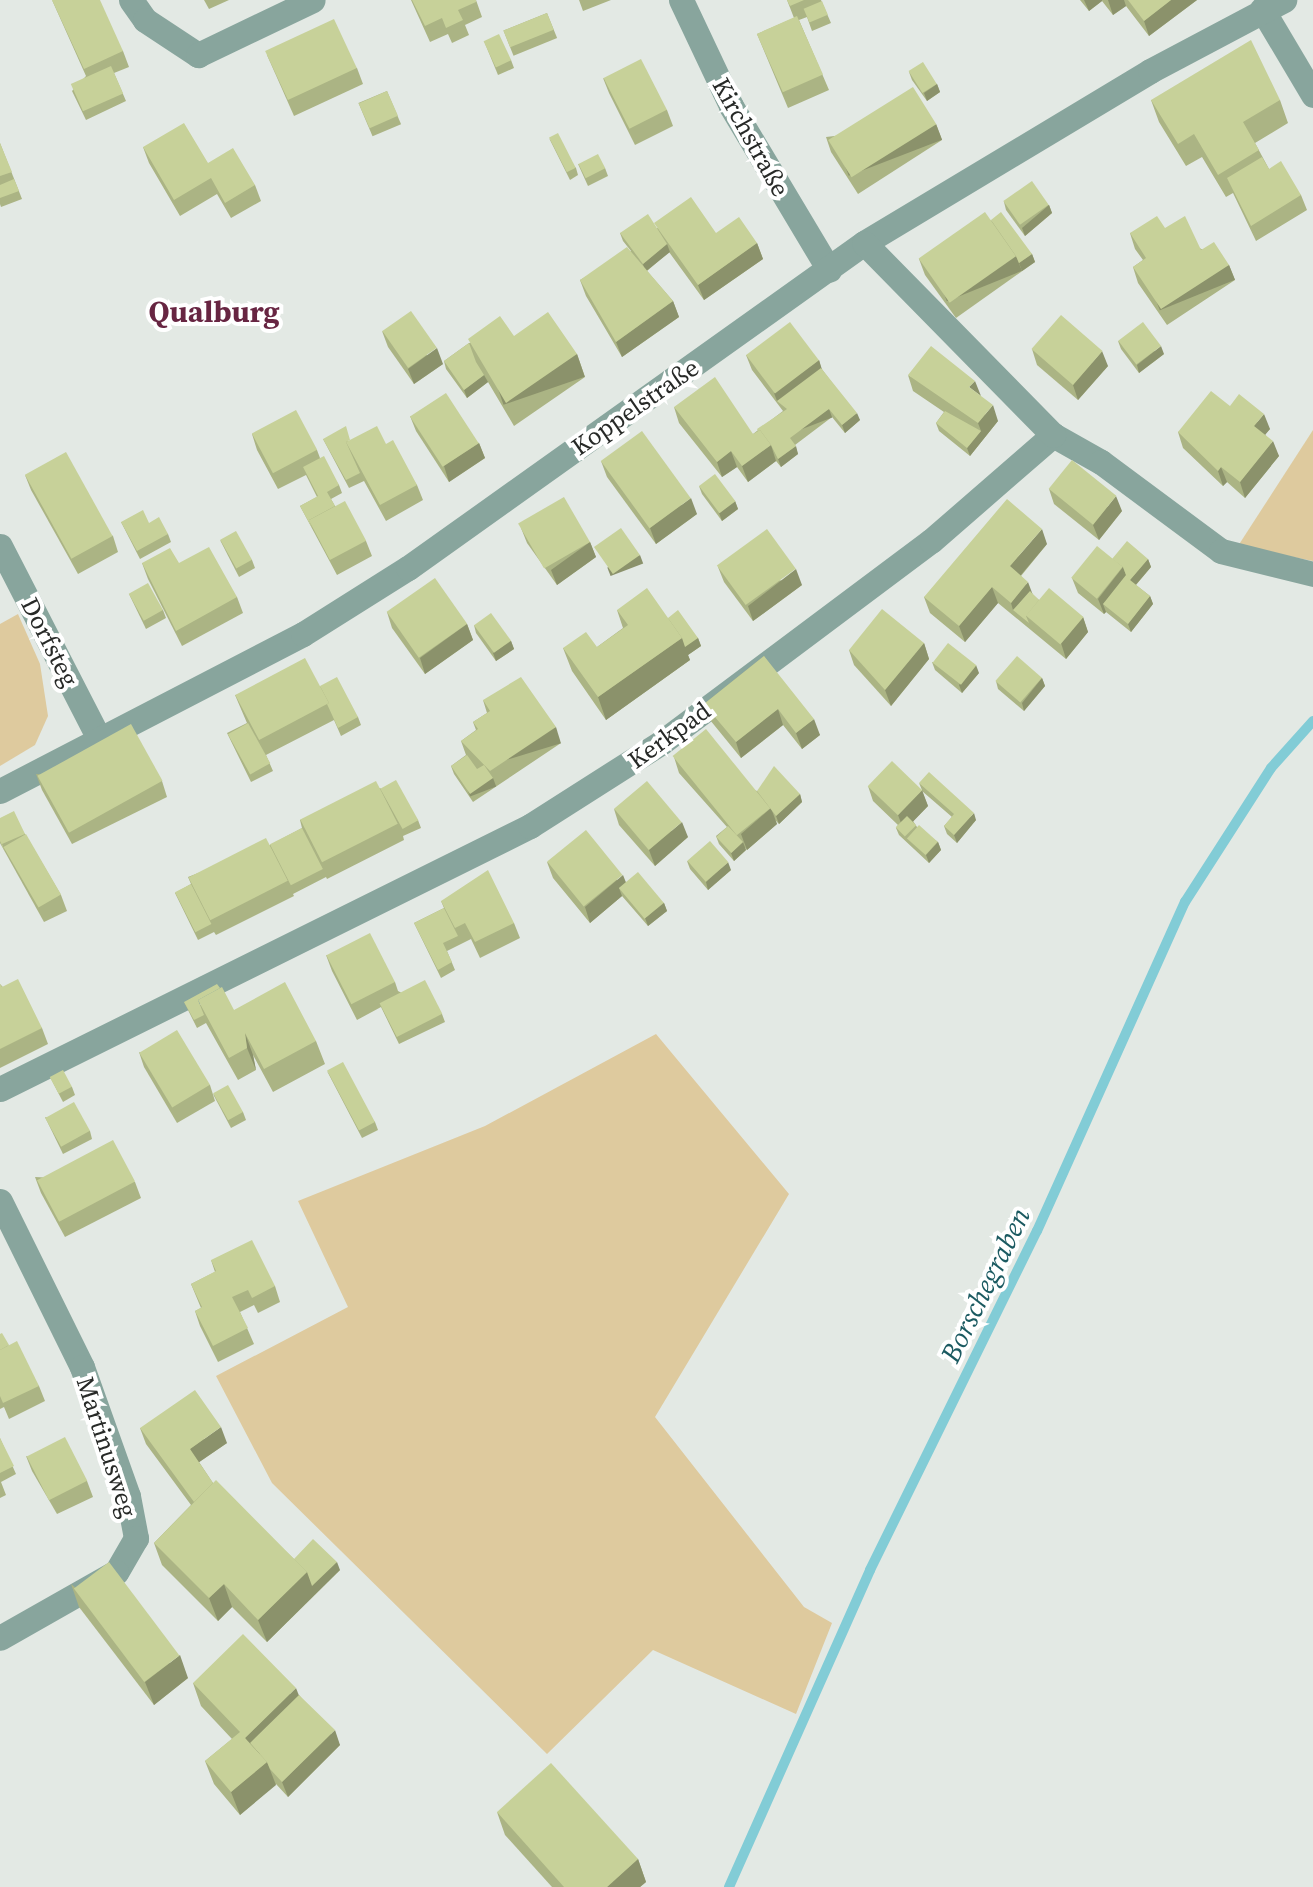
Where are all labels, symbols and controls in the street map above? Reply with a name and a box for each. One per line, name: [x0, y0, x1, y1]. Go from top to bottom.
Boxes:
street label: Kirchstraße: [706, 72, 796, 202]
district label: Qualburg: [148, 294, 280, 330]
street label: Koppelstraße: [566, 352, 704, 462]
street label: Dorfsteg: [15, 593, 85, 691]
street label: Kerkpad: [622, 695, 716, 775]
water label: Borschegraben: [933, 1202, 1037, 1368]
street label: Martinusweg: [70, 1373, 144, 1521]

